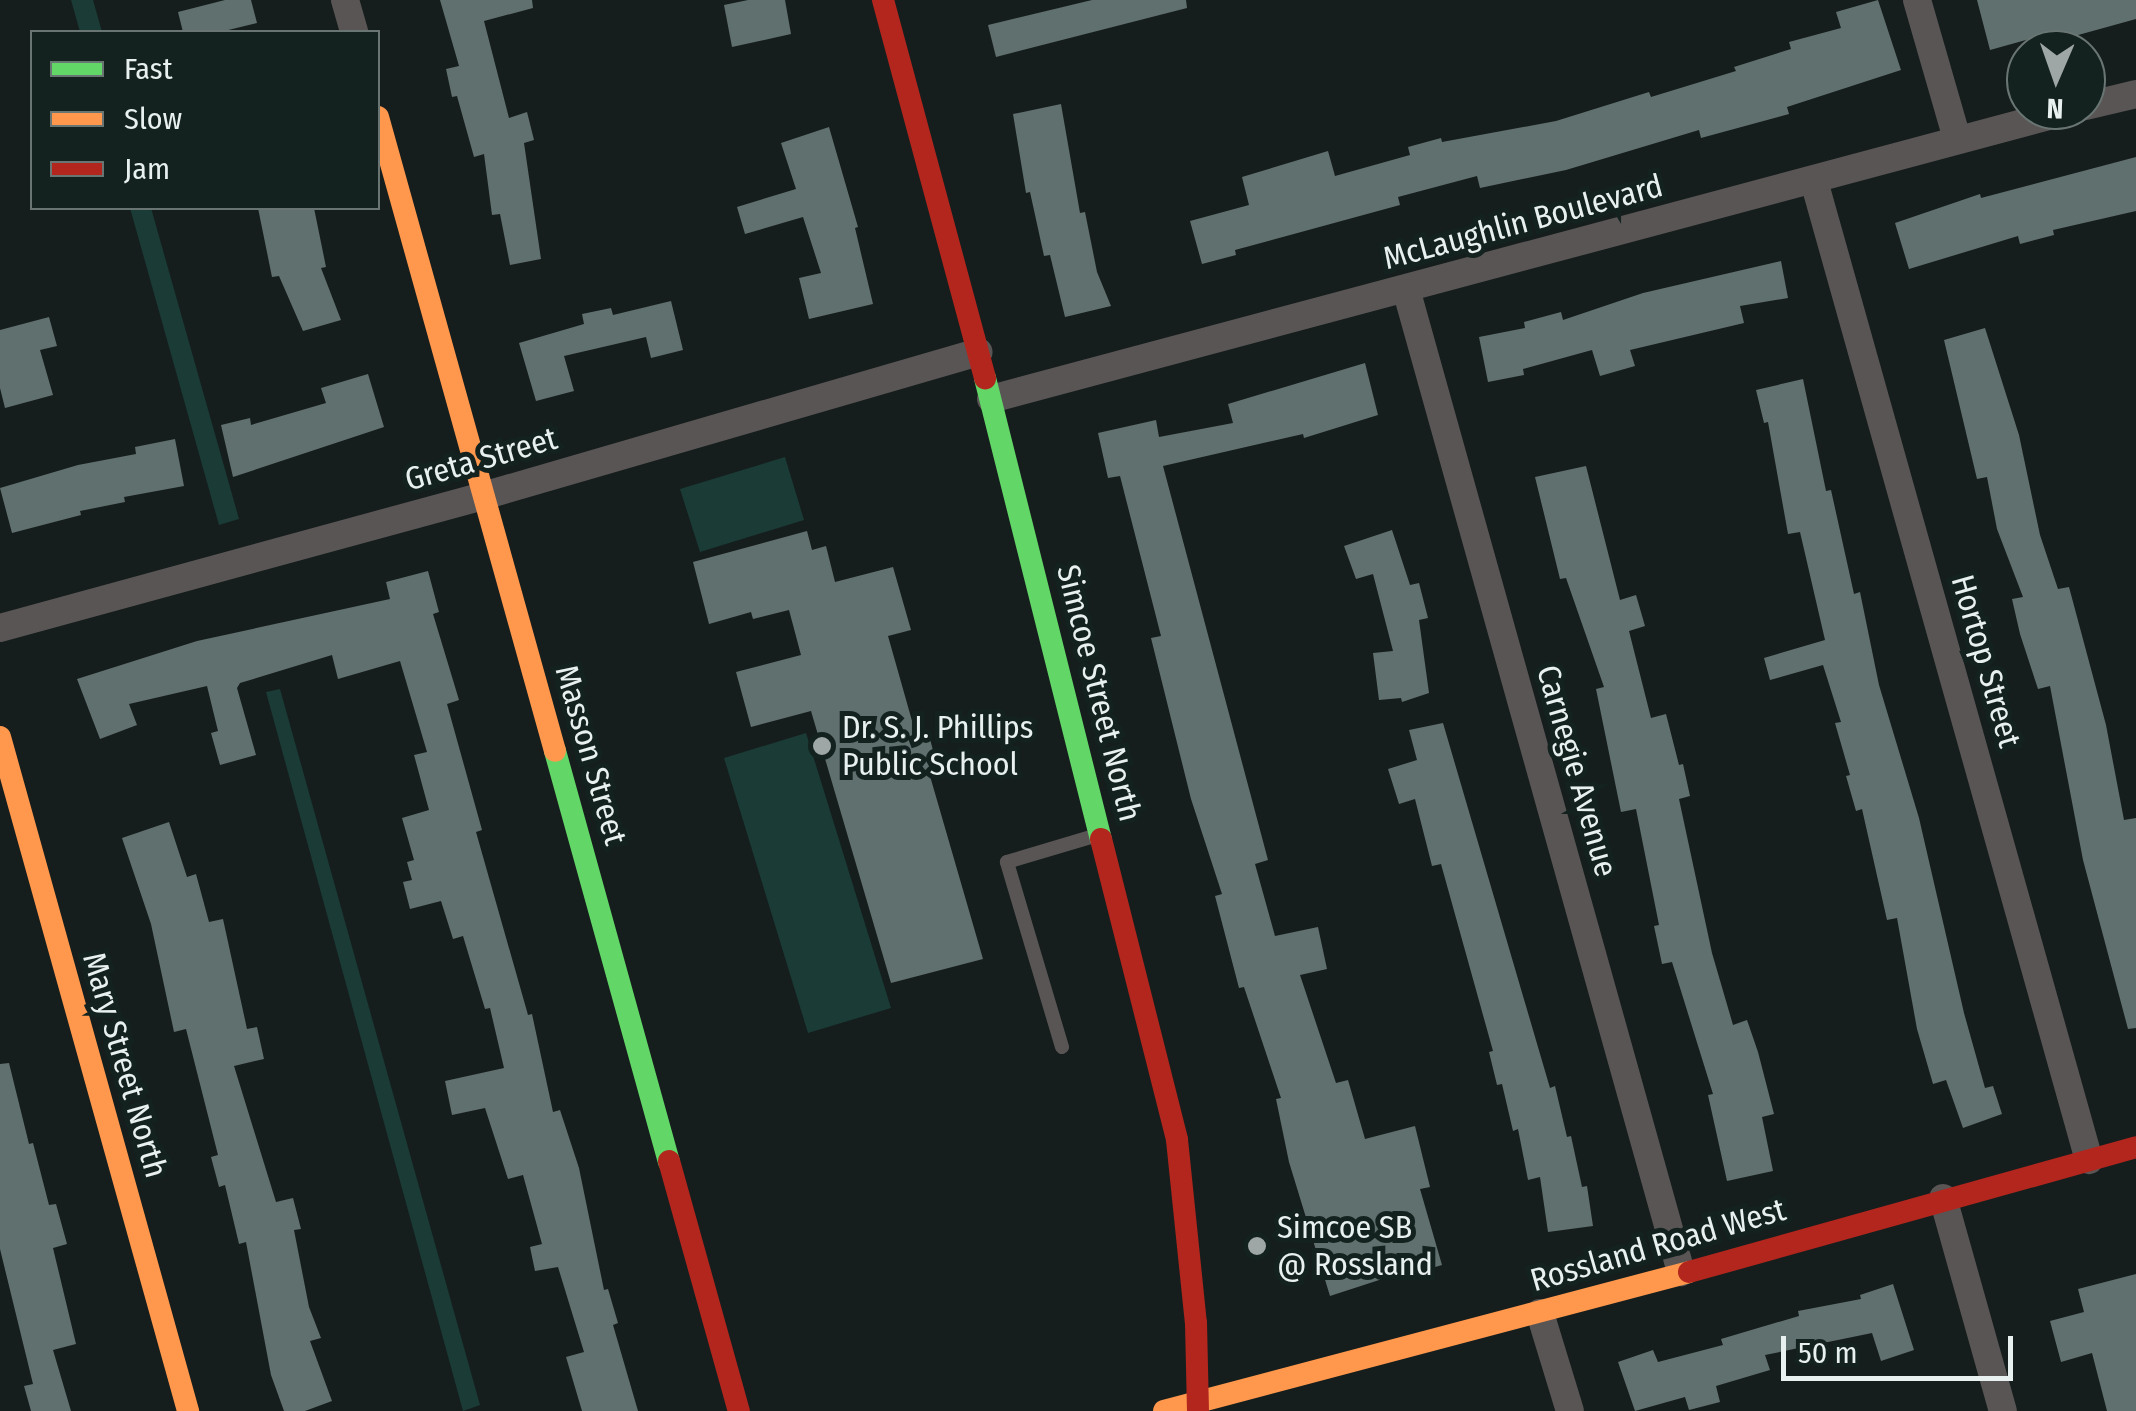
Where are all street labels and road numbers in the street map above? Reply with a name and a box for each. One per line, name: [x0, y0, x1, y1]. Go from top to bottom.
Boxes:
street label: McLaughlin Boulevard: [1379, 166, 1667, 278]
street label: Greta Street: [400, 419, 562, 499]
street label: Simcoe Street North: [1049, 561, 1149, 825]
street label: Hortop Street: [1943, 570, 2029, 752]
street label: Masson Street: [547, 661, 635, 849]
street label: Carnegie Avenue: [1528, 661, 1626, 881]
street label: Mary Street North: [75, 948, 175, 1182]
street label: Rossland Road West: [1526, 1190, 1790, 1300]

